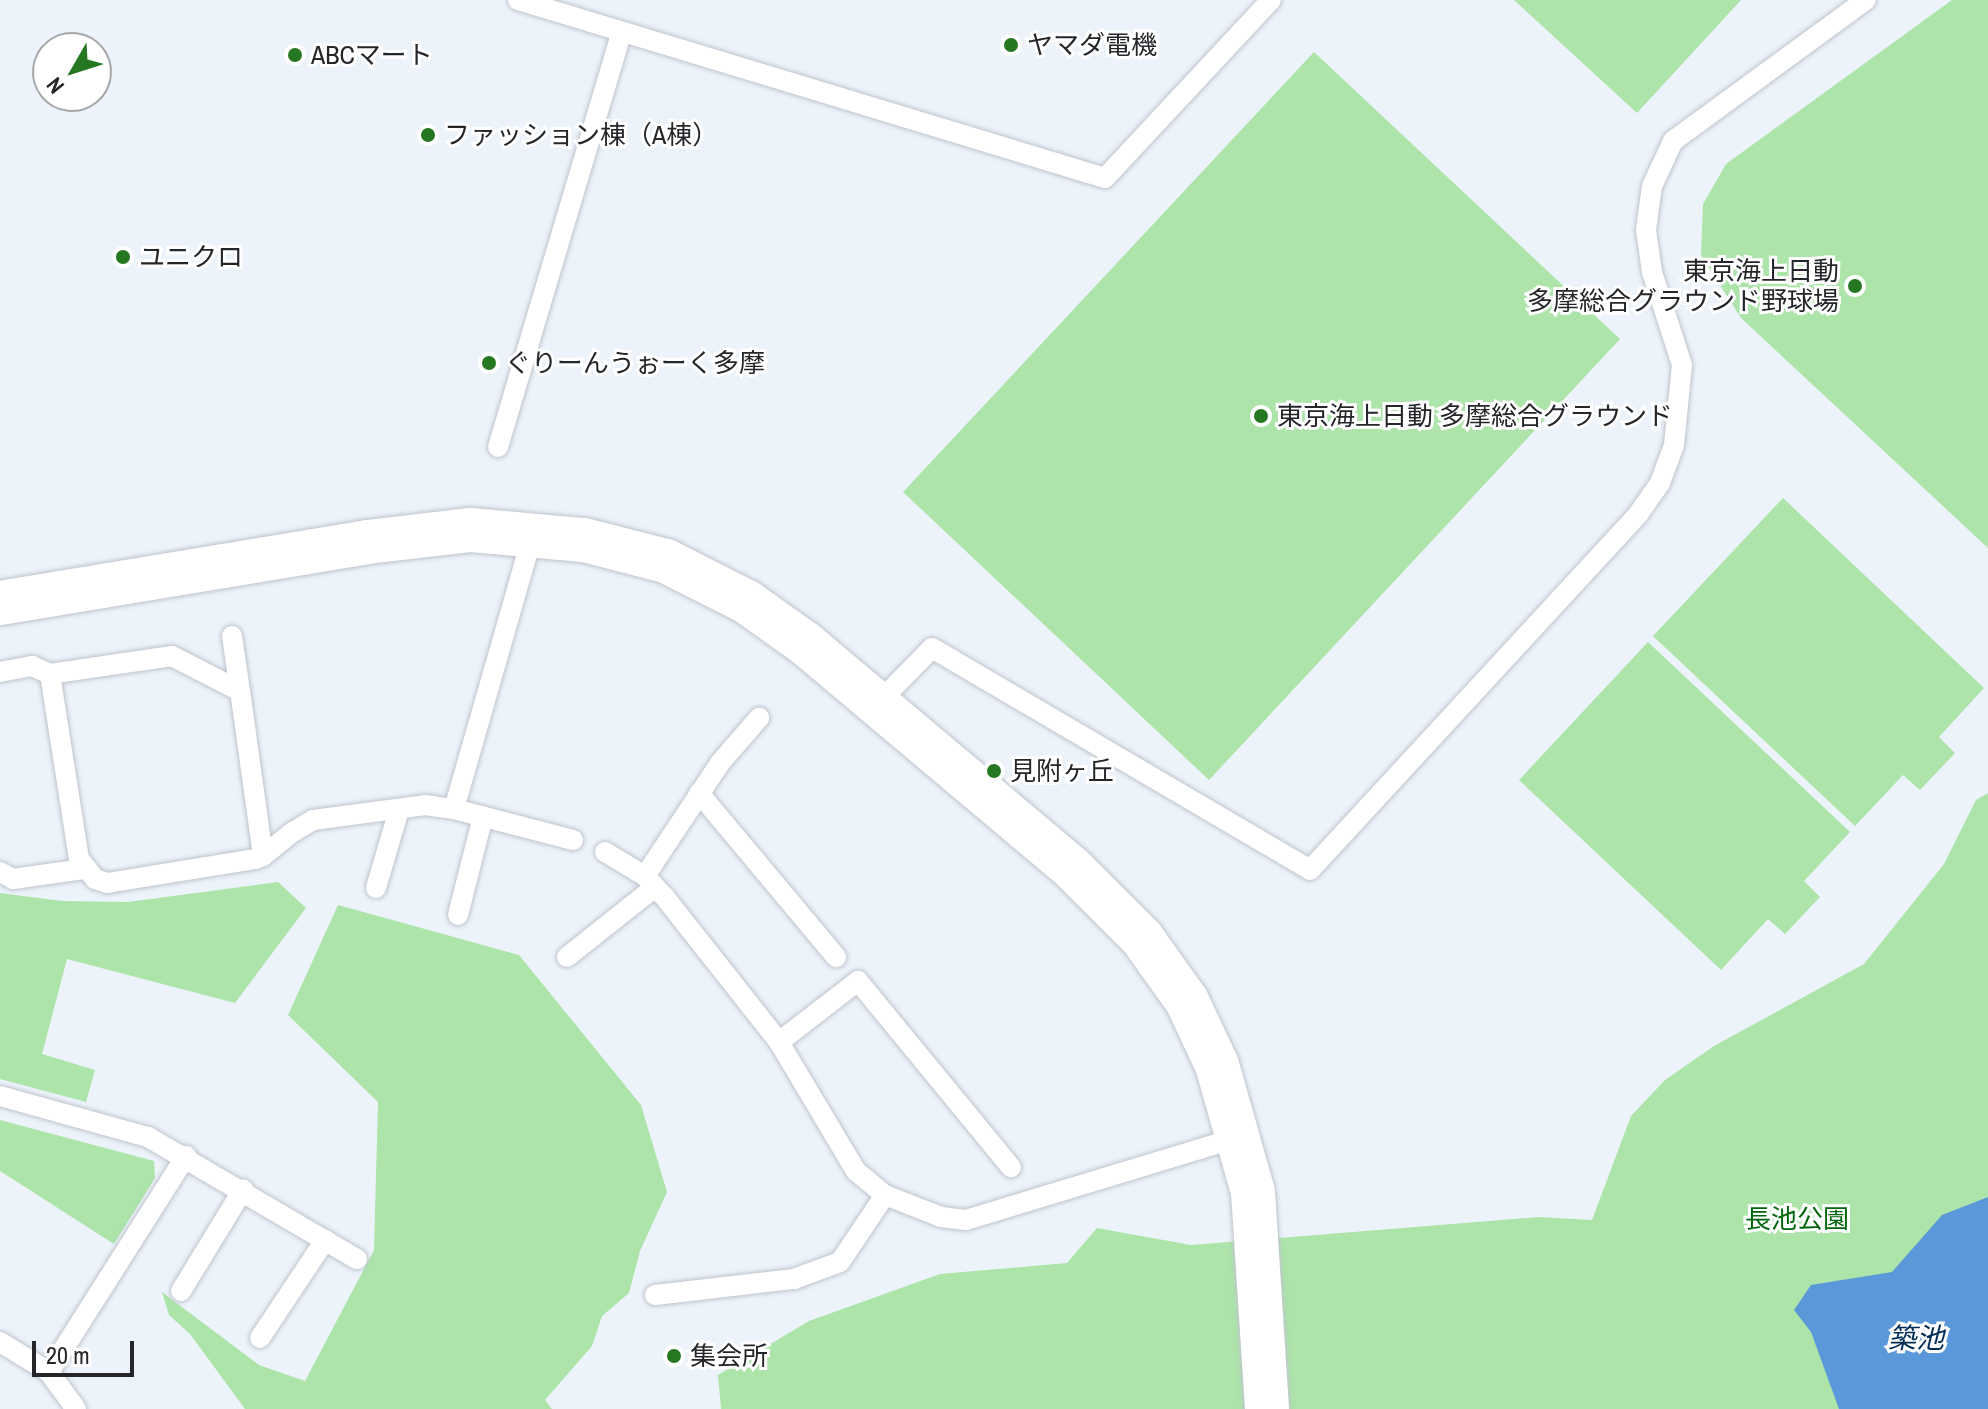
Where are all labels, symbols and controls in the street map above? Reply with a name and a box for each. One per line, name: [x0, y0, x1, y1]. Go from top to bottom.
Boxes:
place label: ヤマダ電機: [1027, 29, 1157, 61]
north arrow: [32, 32, 112, 112]
marker: ヤマダ電機: [1002, 36, 1020, 54]
place label: ABCマート: [311, 39, 433, 71]
marker: ABCマート: [286, 46, 304, 64]
text: N: [39, 71, 71, 100]
place label: ファッション棟（A棟）: [444, 119, 718, 151]
marker: ファッション棟（A棟）: [419, 126, 437, 144]
place label: ユニクロ: [139, 241, 243, 273]
marker: ユニクロ: [114, 248, 132, 266]
place label: 東京海上日動 多摩総合グラウンド野球場: [1527, 255, 1839, 316]
marker: 東京海上日動 多摩総合グラウンド野球場: [1846, 277, 1864, 295]
place label: ぐりーんうぉーく多摩: [505, 347, 765, 379]
marker: ぐりーんうぉーく多摩: [480, 354, 498, 372]
place label: 東京海上日動 多摩総合グラウンド: [1277, 400, 1673, 432]
marker: 東京海上日動 多摩総合グラウンド: [1252, 407, 1270, 425]
place label: 見附ヶ丘: [1010, 755, 1114, 787]
marker: 見附ヶ丘: [985, 762, 1003, 780]
park label: 長池公園: [1745, 1203, 1849, 1235]
water label: 築池: [1888, 1321, 1944, 1355]
scale bar: [36, 1325, 138, 1375]
text: 20 m: [46, 1339, 90, 1371]
place label: 集会所: [690, 1340, 768, 1372]
marker: 集会所: [665, 1347, 683, 1365]

